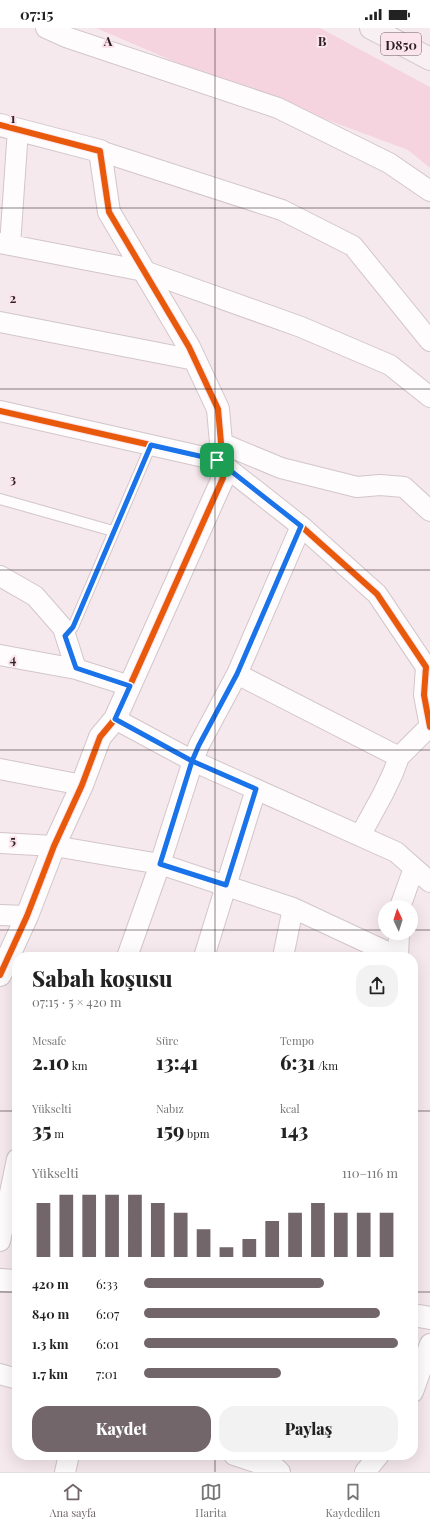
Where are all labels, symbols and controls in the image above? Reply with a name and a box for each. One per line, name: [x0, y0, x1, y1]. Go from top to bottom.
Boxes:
text: 07:15: [20, 4, 53, 24]
text: A: [103, 32, 113, 49]
text: B: [318, 32, 327, 49]
road number: D850: [381, 33, 421, 55]
text: 1: [11, 109, 16, 126]
text: 2: [10, 289, 17, 306]
pin: [200, 443, 234, 477]
icon: arrive: [206, 449, 228, 471]
text: 3: [10, 470, 16, 487]
text: 4: [10, 650, 17, 667]
text: 5: [10, 831, 16, 848]
north arrow: [378, 900, 418, 940]
map controls: [378, 900, 418, 940]
text: Sabah koşusu: [32, 963, 172, 993]
button: share: [356, 965, 398, 1007]
text: 07:15 · 5 × 420 m: [32, 993, 122, 1010]
text: Mesafe: [32, 1033, 66, 1048]
text: Süre: [156, 1033, 179, 1048]
text: Tempo: [280, 1033, 314, 1048]
text: 2.10: [32, 1048, 69, 1075]
text: 13:41: [156, 1048, 198, 1075]
text: 6:31: [280, 1048, 315, 1075]
text: km: [69, 1058, 87, 1073]
text: /km: [315, 1058, 338, 1073]
text: Yükselti: [32, 1101, 71, 1116]
text: Nabız: [156, 1101, 184, 1116]
text: kcal: [280, 1101, 300, 1116]
text: 35: [32, 1116, 51, 1143]
text: 159: [156, 1116, 184, 1143]
text: 143: [280, 1116, 308, 1143]
text: m: [51, 1126, 64, 1141]
text: bpm: [184, 1126, 209, 1141]
text: Yükselti: [32, 1164, 79, 1181]
text: 110–116 m: [342, 1164, 398, 1181]
text: 420 m: [32, 1275, 69, 1292]
text: 6:33: [96, 1275, 118, 1292]
text: 840 m: [32, 1305, 69, 1322]
text: 6:07: [96, 1305, 119, 1322]
text: 1.3 km: [32, 1335, 69, 1352]
text: 6:01: [96, 1335, 119, 1352]
text: 1.7 km: [32, 1365, 68, 1382]
text: 7:01: [96, 1365, 117, 1382]
button: Kaydet: [32, 1406, 211, 1452]
button: Paylaş: [219, 1406, 398, 1452]
tab: Ana sayfa: [50, 1481, 96, 1520]
tab: Harita: [195, 1481, 226, 1520]
tab: Kaydedilen: [326, 1481, 380, 1520]

